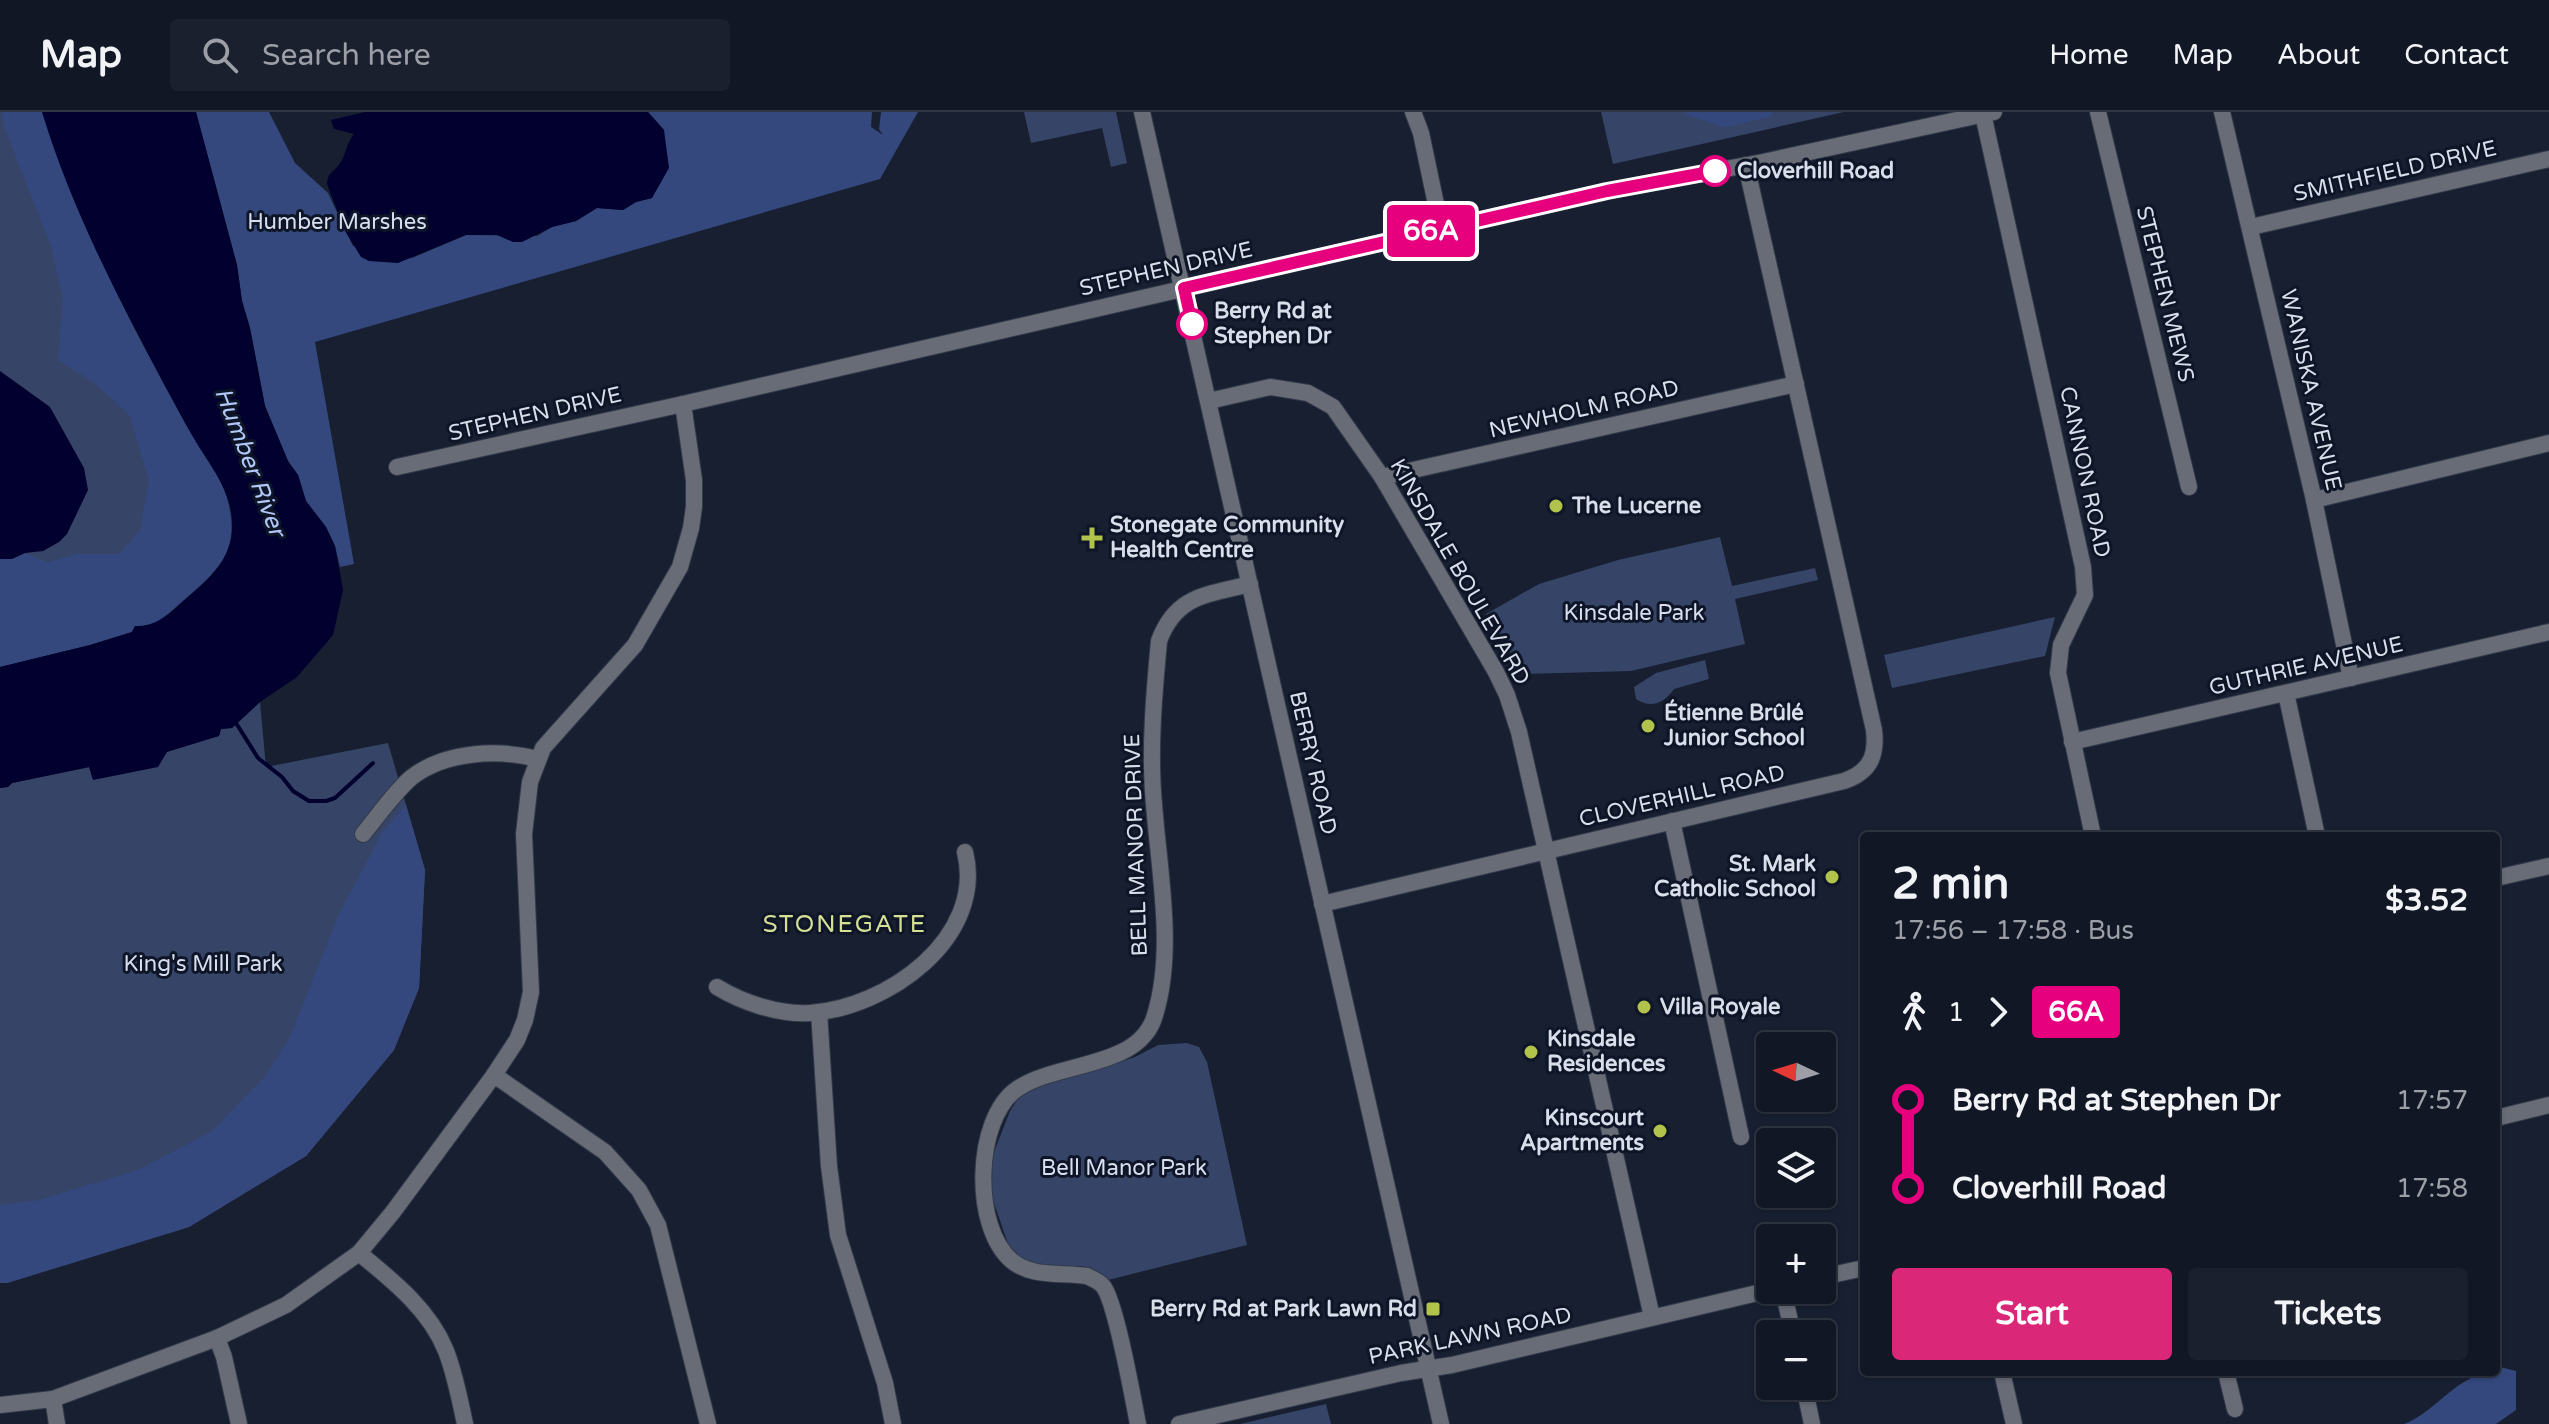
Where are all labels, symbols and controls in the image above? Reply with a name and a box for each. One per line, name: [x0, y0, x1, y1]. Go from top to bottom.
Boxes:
search box: [170, 19, 730, 91]
text: Map: [40, 32, 122, 78]
icon: search: [198, 33, 242, 77]
text: Search here: [262, 37, 431, 74]
text: Home: [2049, 38, 2129, 72]
text: Map: [2173, 38, 2233, 72]
text: About: [2277, 38, 2360, 72]
text: Contact: [2404, 38, 2509, 72]
street label: SMITHFIELD DRIVE: [2291, 135, 2499, 207]
marker: Cloverhill Road: [1700, 156, 1730, 186]
place label: Cloverhill Road: [1737, 158, 1894, 184]
street label: STEPHEN MEWS: [2131, 203, 2199, 385]
line badge: 66A: [1385, 205, 1477, 257]
park label: Humber Marshes: [247, 209, 427, 235]
text: 66A: [1403, 214, 1459, 248]
street label: STEPHEN DRIVE: [1077, 236, 1255, 302]
street label: WANISKA AVENUE: [2275, 287, 2347, 493]
place label: Berry Rd at Stephen Dr: [1214, 298, 1332, 349]
marker: Berry Rd at Stephen Dr: [1177, 309, 1207, 339]
street label: NEWHOLM ROAD: [1486, 374, 1682, 444]
street label: STEPHEN DRIVE: [446, 381, 624, 447]
water label: Humber River: [208, 384, 293, 543]
street label: CANNON ROAD: [2054, 384, 2116, 560]
street label: KINSDALE BOULEVARD: [1385, 454, 1535, 690]
place label: The Lucerne: [1571, 493, 1701, 519]
marker: The Lucerne: [1547, 497, 1565, 515]
place label: Stonegate Community Health Centre: [1110, 512, 1344, 563]
marker: Stonegate Community Health Centre: [1081, 527, 1103, 549]
park label: Kinsdale Park: [1563, 600, 1705, 626]
street label: GUTHRIE AVENUE: [2207, 631, 2405, 701]
street label: BERRY ROAD: [1284, 689, 1342, 837]
place label: Étienne Brûlé Junior School: [1663, 699, 1805, 751]
marker: Étienne Brûlé Junior School: [1639, 717, 1657, 735]
street label: BELL MANOR DRIVE: [1119, 733, 1153, 957]
street label: CLOVERHILL ROAD: [1576, 760, 1788, 832]
place label: St. Mark Catholic School: [1654, 851, 1816, 902]
text: 2 min: [1892, 858, 2009, 911]
marker: St. Mark Catholic School: [1823, 868, 1841, 886]
text: $3.52: [2385, 882, 2468, 919]
district label: STONEGATE: [763, 910, 927, 939]
text: 17:56 – 17:58 · Bus: [1892, 915, 2134, 946]
park label: King's Mill Park: [124, 951, 282, 977]
icon: walk: [1892, 990, 1936, 1034]
icon: forward: [1976, 990, 2020, 1034]
place label: Villa Royale: [1660, 994, 1780, 1020]
text: 66A: [2048, 995, 2104, 1029]
text: 1: [1948, 997, 1964, 1028]
marker: Villa Royale: [1635, 998, 1653, 1016]
place label: Kinsdale Residences: [1547, 1026, 1666, 1077]
north arrow: [1756, 1032, 1836, 1112]
map controls: [1756, 1032, 1836, 1400]
marker: Kinsdale Residences: [1522, 1043, 1540, 1061]
text: Berry Rd at Stephen Dr: [1952, 1082, 2280, 1119]
text: 17:57: [2396, 1085, 2468, 1116]
place label: Kinscourt Apartments: [1520, 1105, 1645, 1156]
marker: Kinscourt Apartments: [1651, 1122, 1669, 1140]
button: layers: [1756, 1128, 1836, 1208]
park label: Bell Manor Park: [1041, 1155, 1207, 1181]
text: Cloverhill Road: [1952, 1170, 2166, 1207]
text: 17:58: [2396, 1173, 2468, 1204]
button: +: [1756, 1224, 1836, 1304]
button: Start: [1892, 1268, 2172, 1360]
button: Tickets: [2188, 1268, 2468, 1360]
place label: Berry Rd at Park Lawn Rd: [1150, 1296, 1417, 1322]
marker: Berry Rd at Park Lawn Rd: [1424, 1300, 1442, 1318]
street label: PARK LAWN ROAD: [1366, 1302, 1574, 1370]
button: −: [1756, 1320, 1836, 1400]

